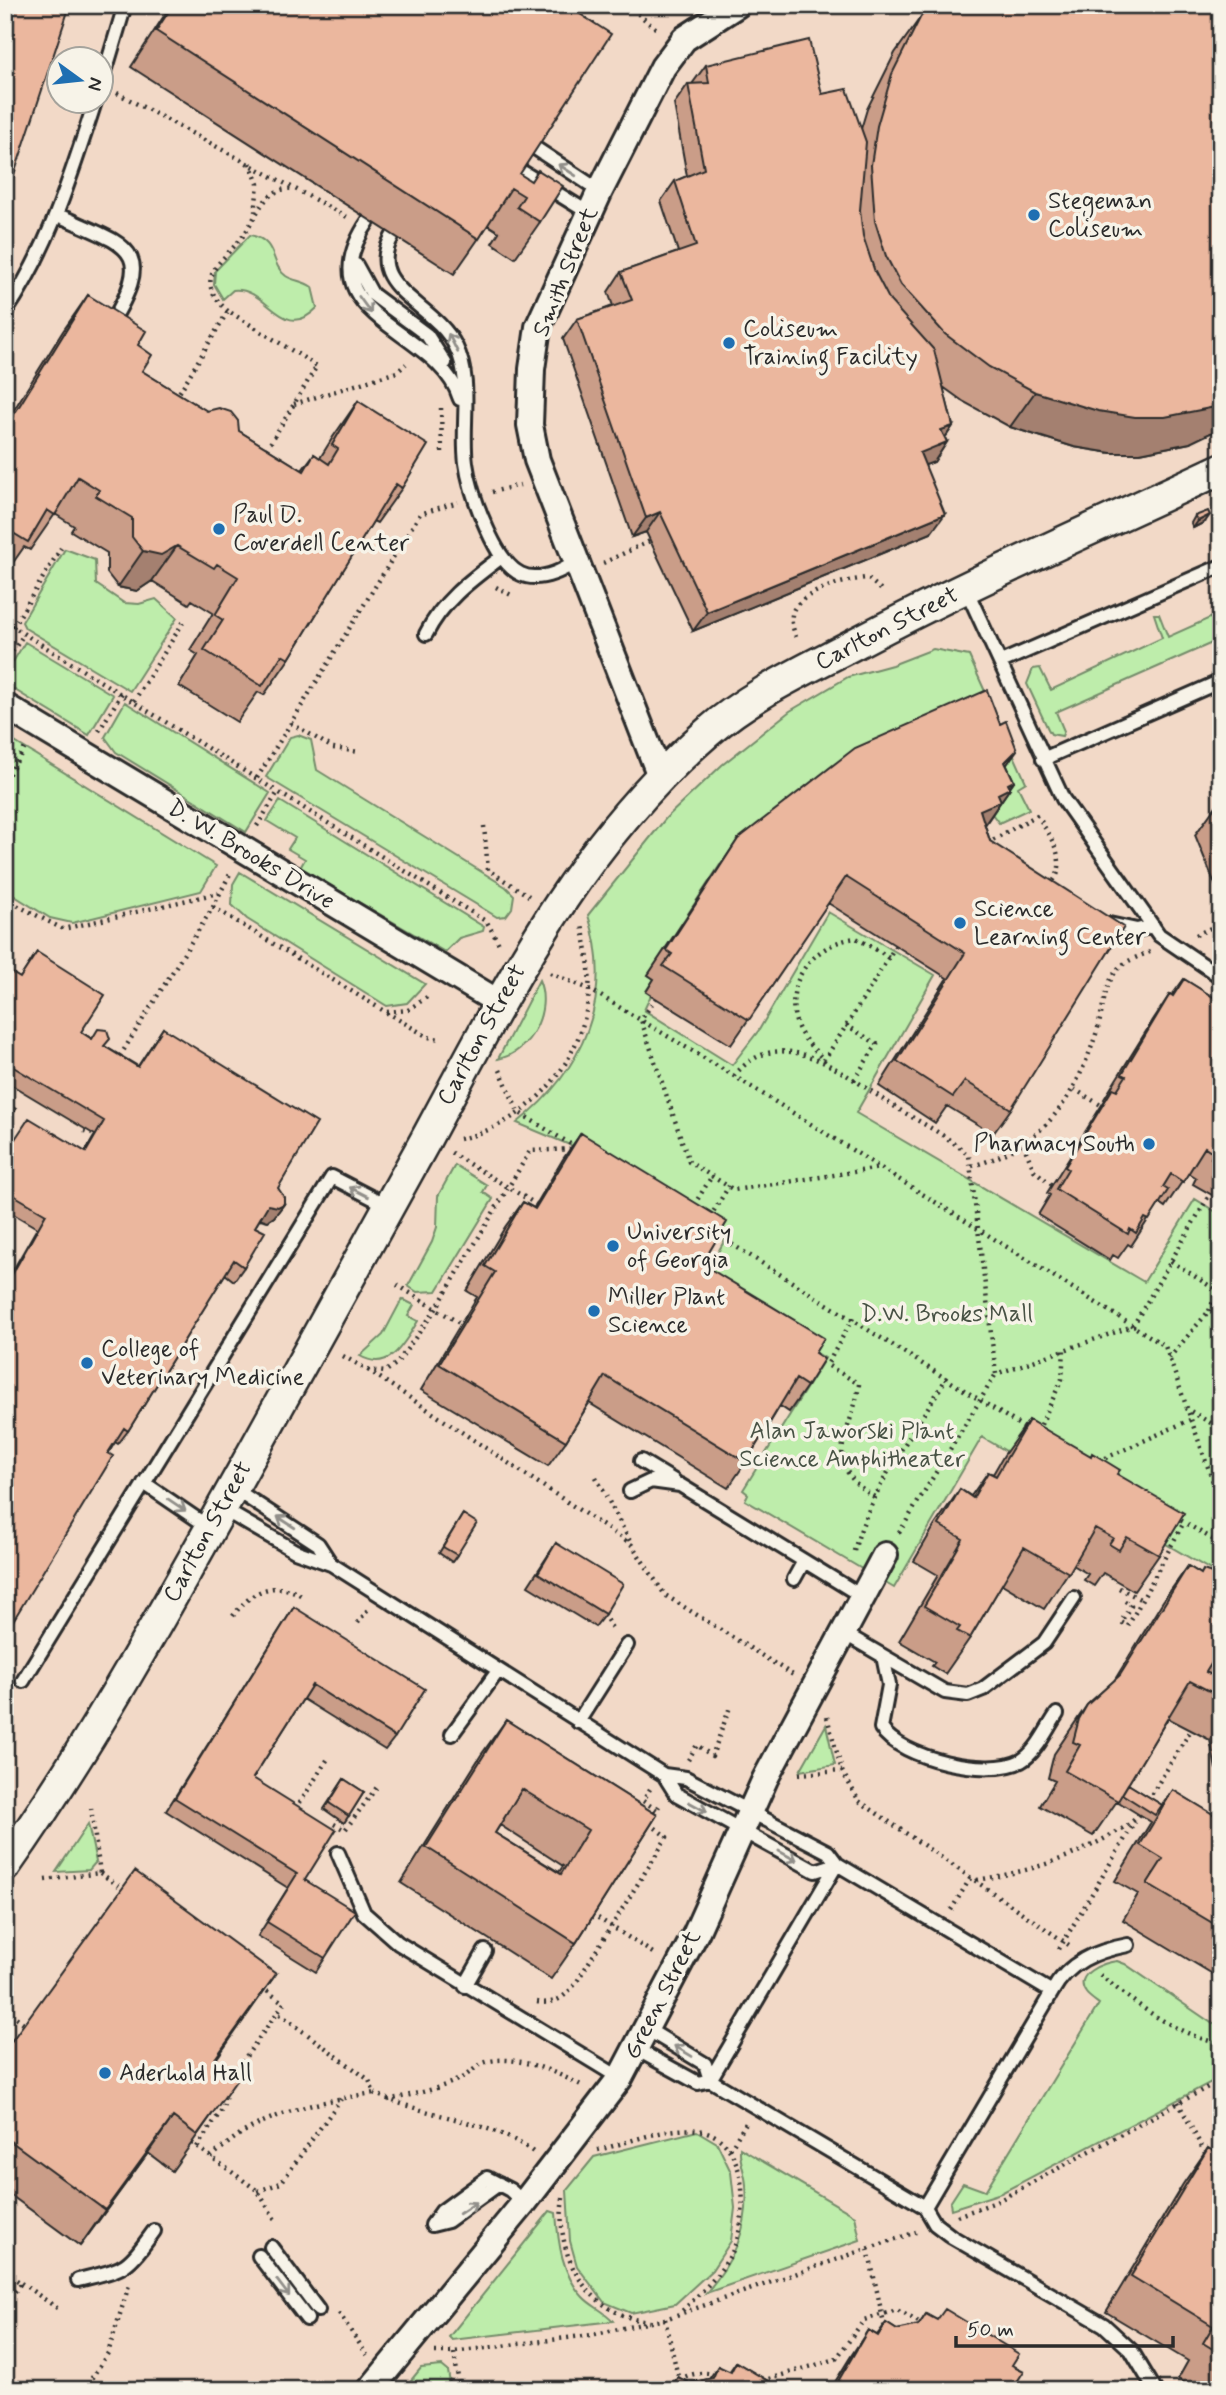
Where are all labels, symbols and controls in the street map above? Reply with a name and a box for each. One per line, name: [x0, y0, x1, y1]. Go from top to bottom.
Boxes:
north arrow: [46, 46, 116, 116]
text: N: [81, 75, 109, 93]
one-way arrow: [558, 162, 578, 176]
place label: Stegeman Coliseum: [1048, 186, 1152, 245]
street label: Smith Street: [526, 203, 606, 341]
marker: Stegeman Coliseum: [1026, 207, 1042, 223]
one-way arrow: [358, 295, 372, 314]
place label: Coliseum Training Facility: [743, 314, 918, 376]
one-way arrow: [446, 334, 460, 354]
marker: Coliseum Training Facility: [721, 335, 737, 351]
place label: Paul D. Coverdell Center: [233, 500, 409, 559]
marker: Paul D. Coverdell Center: [211, 521, 227, 537]
street label: Carlton Street: [810, 580, 964, 678]
street label: D. W. Brooks Drive: [162, 793, 340, 917]
place label: Science Learning Center: [974, 894, 1147, 956]
marker: Science Learning Center: [952, 915, 968, 931]
street label: Carlton Street: [430, 959, 534, 1111]
place label: Pharmacy South: [974, 1129, 1135, 1160]
marker: Pharmacy South: [1141, 1136, 1157, 1152]
one-way arrow: [349, 1185, 370, 1199]
place label: University of Georgia: [627, 1217, 731, 1276]
marker: University of Georgia: [605, 1238, 621, 1254]
place label: Miller Plant Science: [608, 1282, 725, 1341]
park label: D.W. Brooks Mall: [861, 1299, 1033, 1330]
marker: Miller Plant Science: [586, 1303, 602, 1319]
place label: College of Veterinary Medicine: [101, 1334, 304, 1393]
marker: College of Veterinary Medicine: [79, 1355, 95, 1371]
park label: Alan Jaworski Plant Science Amphitheater: [739, 1416, 965, 1475]
street label: Carlton Street: [156, 1456, 260, 1608]
one-way arrow: [167, 1499, 187, 1513]
one-way arrow: [276, 1515, 296, 1529]
one-way arrow: [688, 1800, 708, 1814]
one-way arrow: [778, 1849, 798, 1863]
street label: Green Street: [617, 1925, 709, 2065]
one-way arrow: [674, 2044, 694, 2058]
place label: Aderhold Hall: [119, 2058, 252, 2089]
marker: Aderhold Hall: [97, 2065, 113, 2081]
one-way arrow: [457, 2201, 477, 2215]
one-way arrow: [275, 2278, 290, 2296]
scale bar: [956, 2304, 1174, 2348]
text: 50 m: [967, 2316, 1014, 2344]

